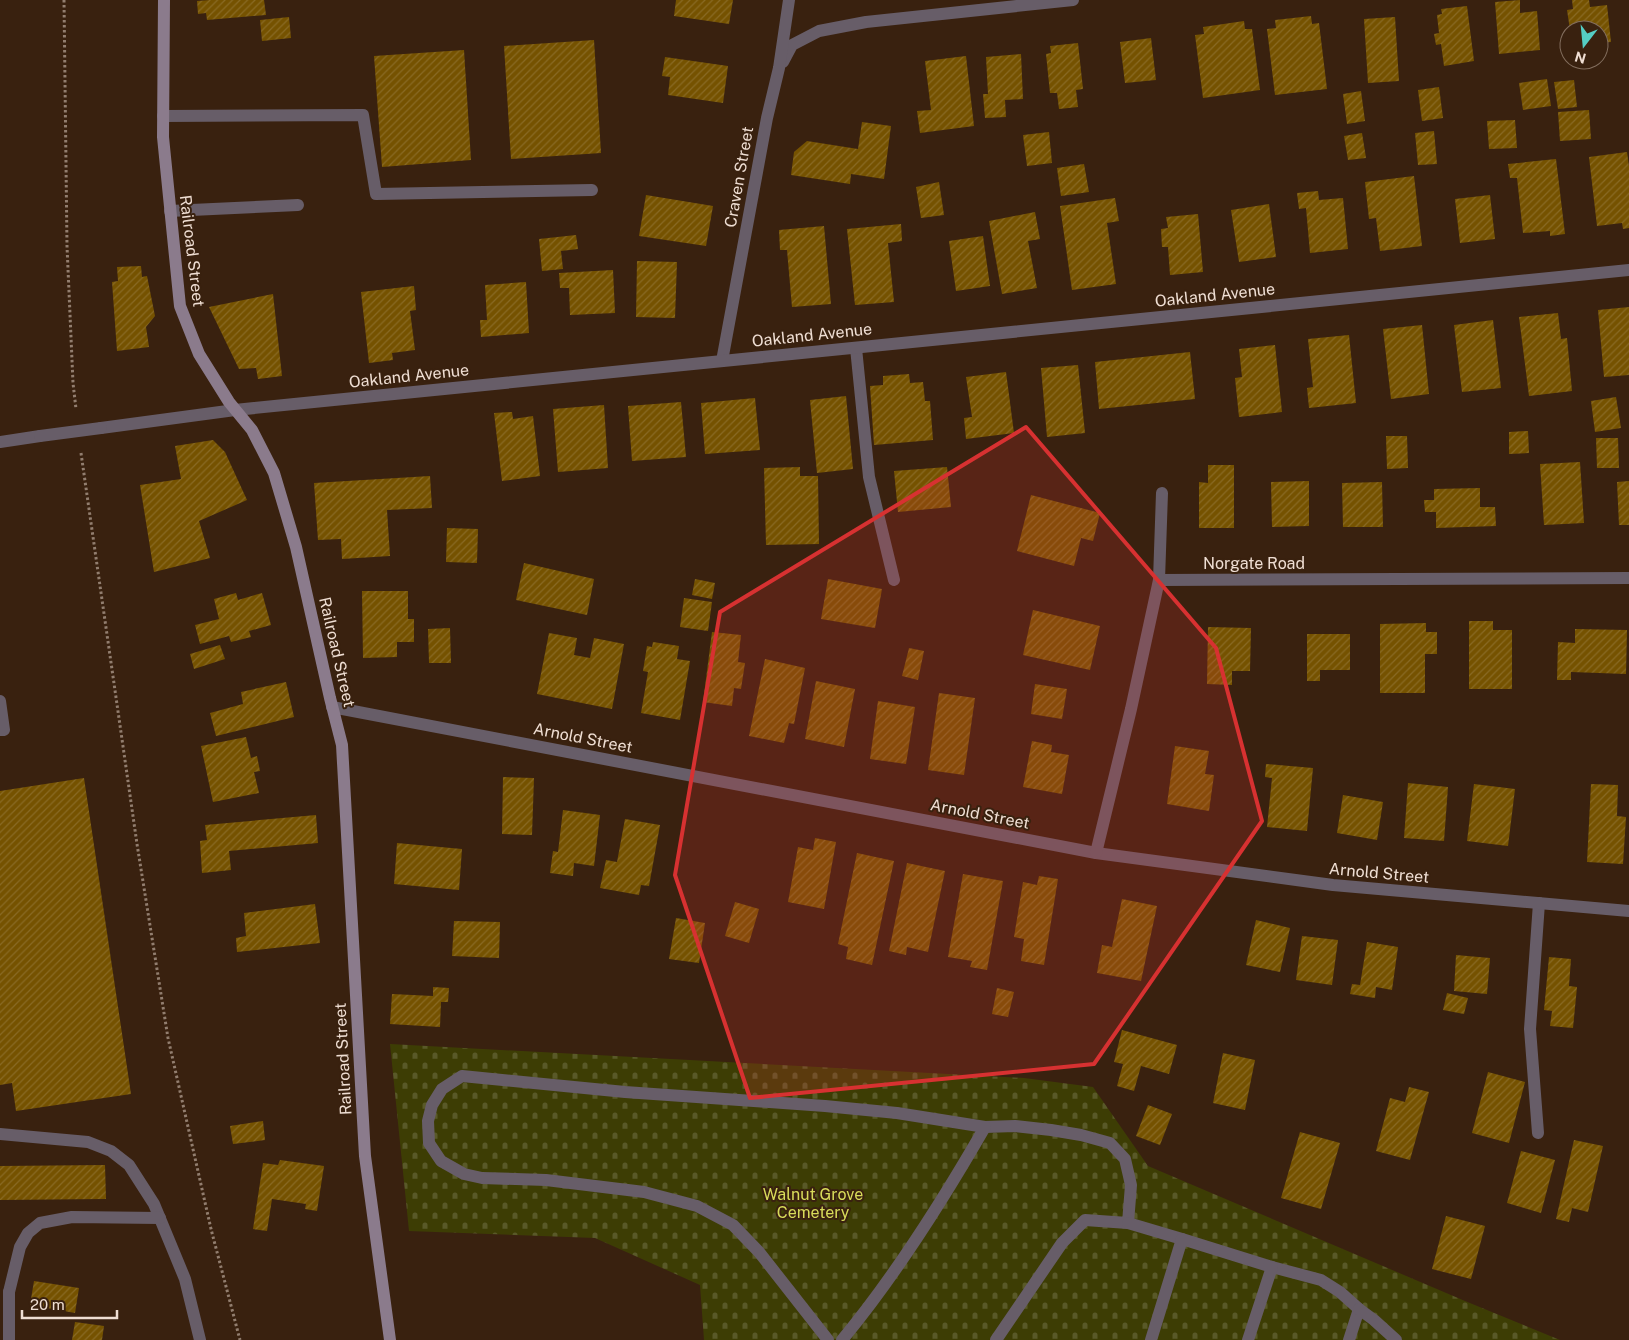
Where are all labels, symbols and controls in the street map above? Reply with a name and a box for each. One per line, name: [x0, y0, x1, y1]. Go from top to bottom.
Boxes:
north arrow: [1559, 20, 1609, 70]
text: N: [1573, 48, 1588, 67]
street label: Craven Street: [721, 125, 757, 229]
street label: Railroad Street: [176, 194, 208, 308]
street label: Oakland Avenue: [1154, 279, 1276, 311]
street label: Oakland Avenue: [751, 319, 873, 351]
street label: Oakland Avenue: [348, 360, 470, 392]
street label: Norgate Road: [1203, 554, 1305, 573]
street label: Railroad Street: [315, 595, 359, 709]
street label: Arnold Street: [532, 719, 634, 757]
street label: Arnold Street: [929, 795, 1031, 833]
street label: Arnold Street: [1328, 859, 1430, 887]
street label: Railroad Street: [331, 1002, 355, 1116]
park label: Walnut Grove Cemetery: [763, 1185, 863, 1222]
scale bar: [22, 1288, 118, 1320]
text: 20 m: [30, 1296, 65, 1313]

